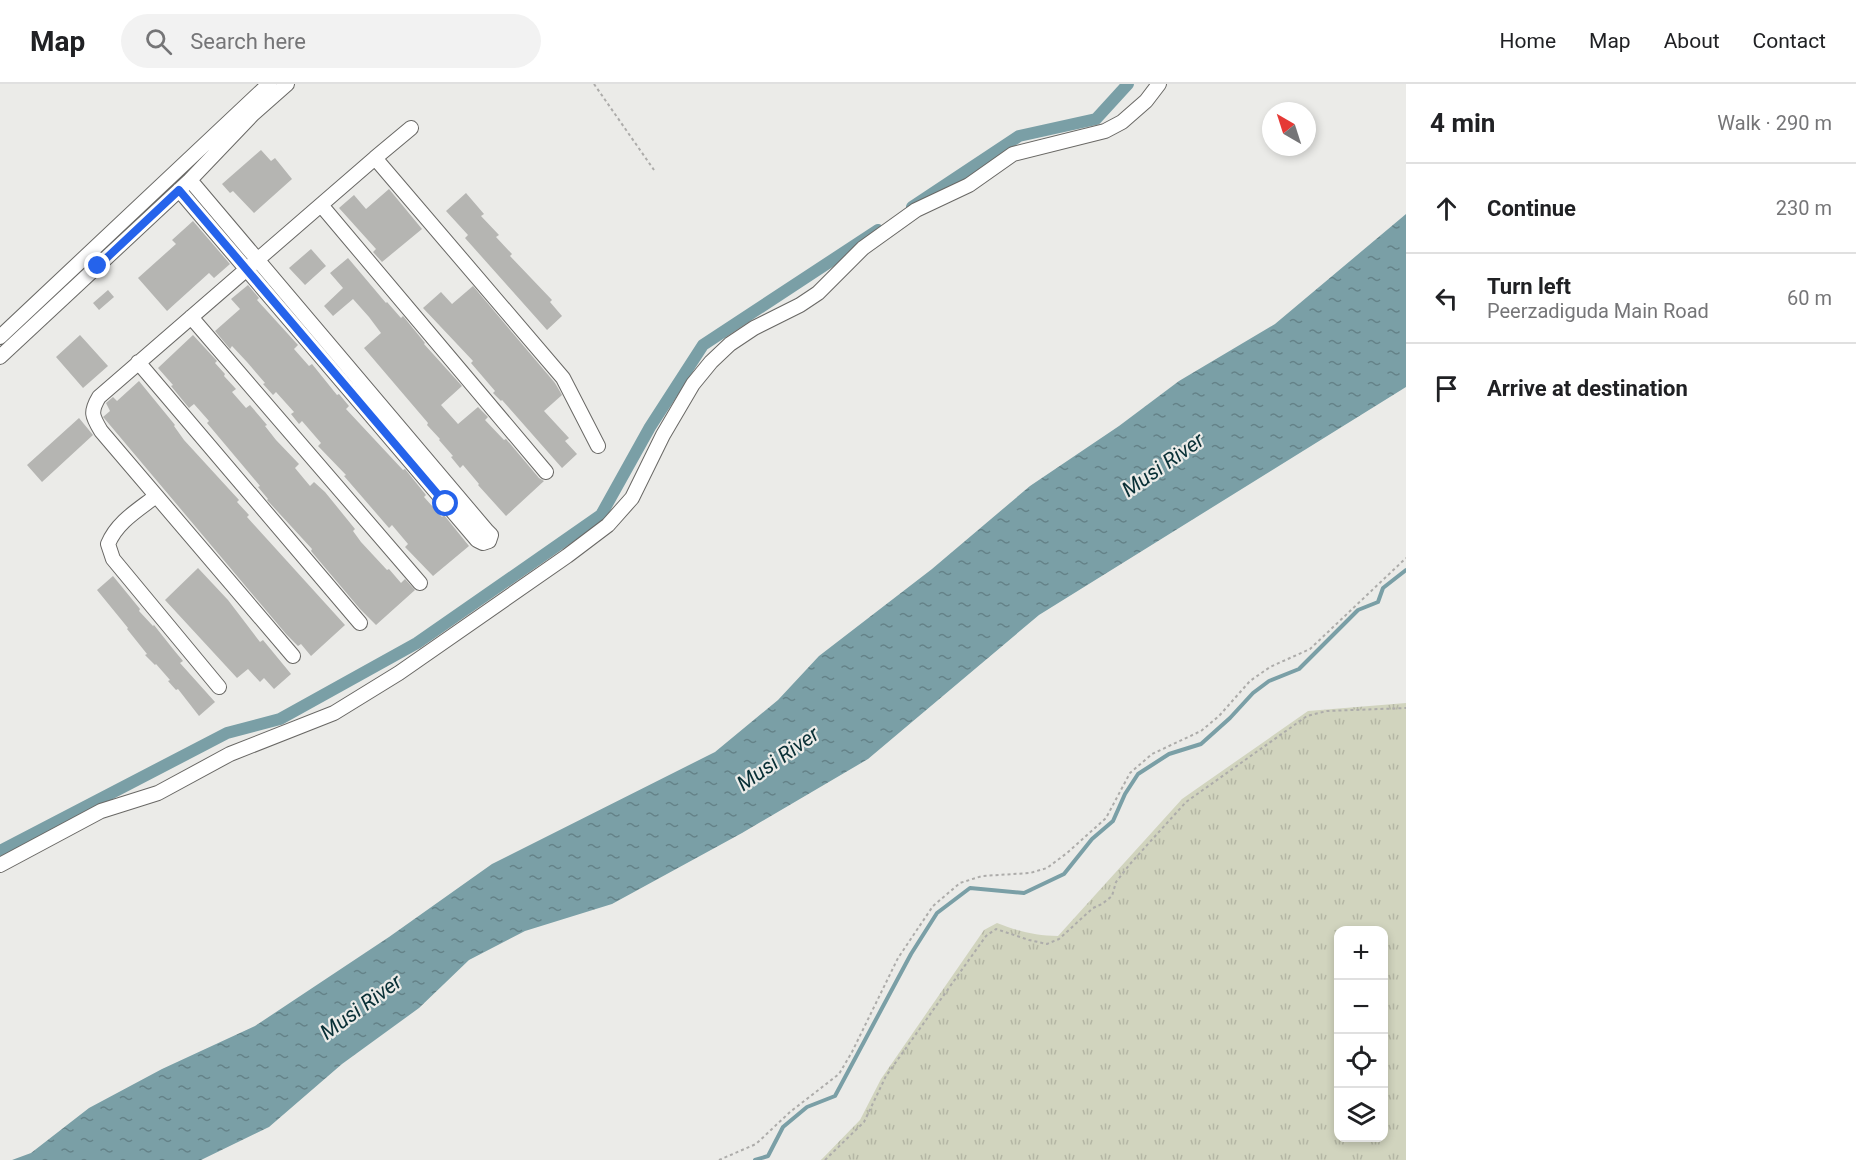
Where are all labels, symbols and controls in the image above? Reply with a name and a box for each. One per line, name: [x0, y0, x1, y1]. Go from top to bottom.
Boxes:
search box: [121, 14, 541, 68]
text: Map: [30, 25, 85, 58]
icon: search: [142, 25, 175, 58]
text: Search here: [190, 29, 306, 54]
text: Home: [1500, 29, 1556, 53]
text: Map: [1589, 29, 1631, 53]
text: About: [1664, 29, 1720, 53]
text: Contact: [1753, 29, 1826, 53]
north arrow: [1262, 102, 1316, 156]
text: 4 min: [1430, 108, 1495, 138]
text: Walk · 290 m: [1717, 111, 1832, 135]
icon: ahead: [1430, 192, 1463, 225]
text: Continue: [1487, 196, 1576, 221]
text: 230 m: [1776, 196, 1832, 220]
route end: [84, 252, 110, 278]
text: Turn left: [1487, 274, 1571, 299]
icon: left: [1430, 282, 1463, 315]
text: 60 m: [1787, 286, 1832, 310]
text: Peerzadiguda Main Road: [1487, 299, 1709, 323]
icon: arrive: [1430, 372, 1463, 405]
text: Arrive at destination: [1487, 376, 1688, 401]
water label: Musi River: [1117, 427, 1210, 502]
route start: [432, 490, 458, 516]
water label: Musi River: [732, 721, 825, 796]
map controls: [1334, 926, 1388, 1142]
button: +: [1334, 926, 1388, 980]
water label: Musi River: [316, 969, 407, 1044]
button: −: [1334, 980, 1388, 1034]
button: locate: [1334, 1034, 1388, 1088]
button: layers: [1334, 1088, 1388, 1142]

